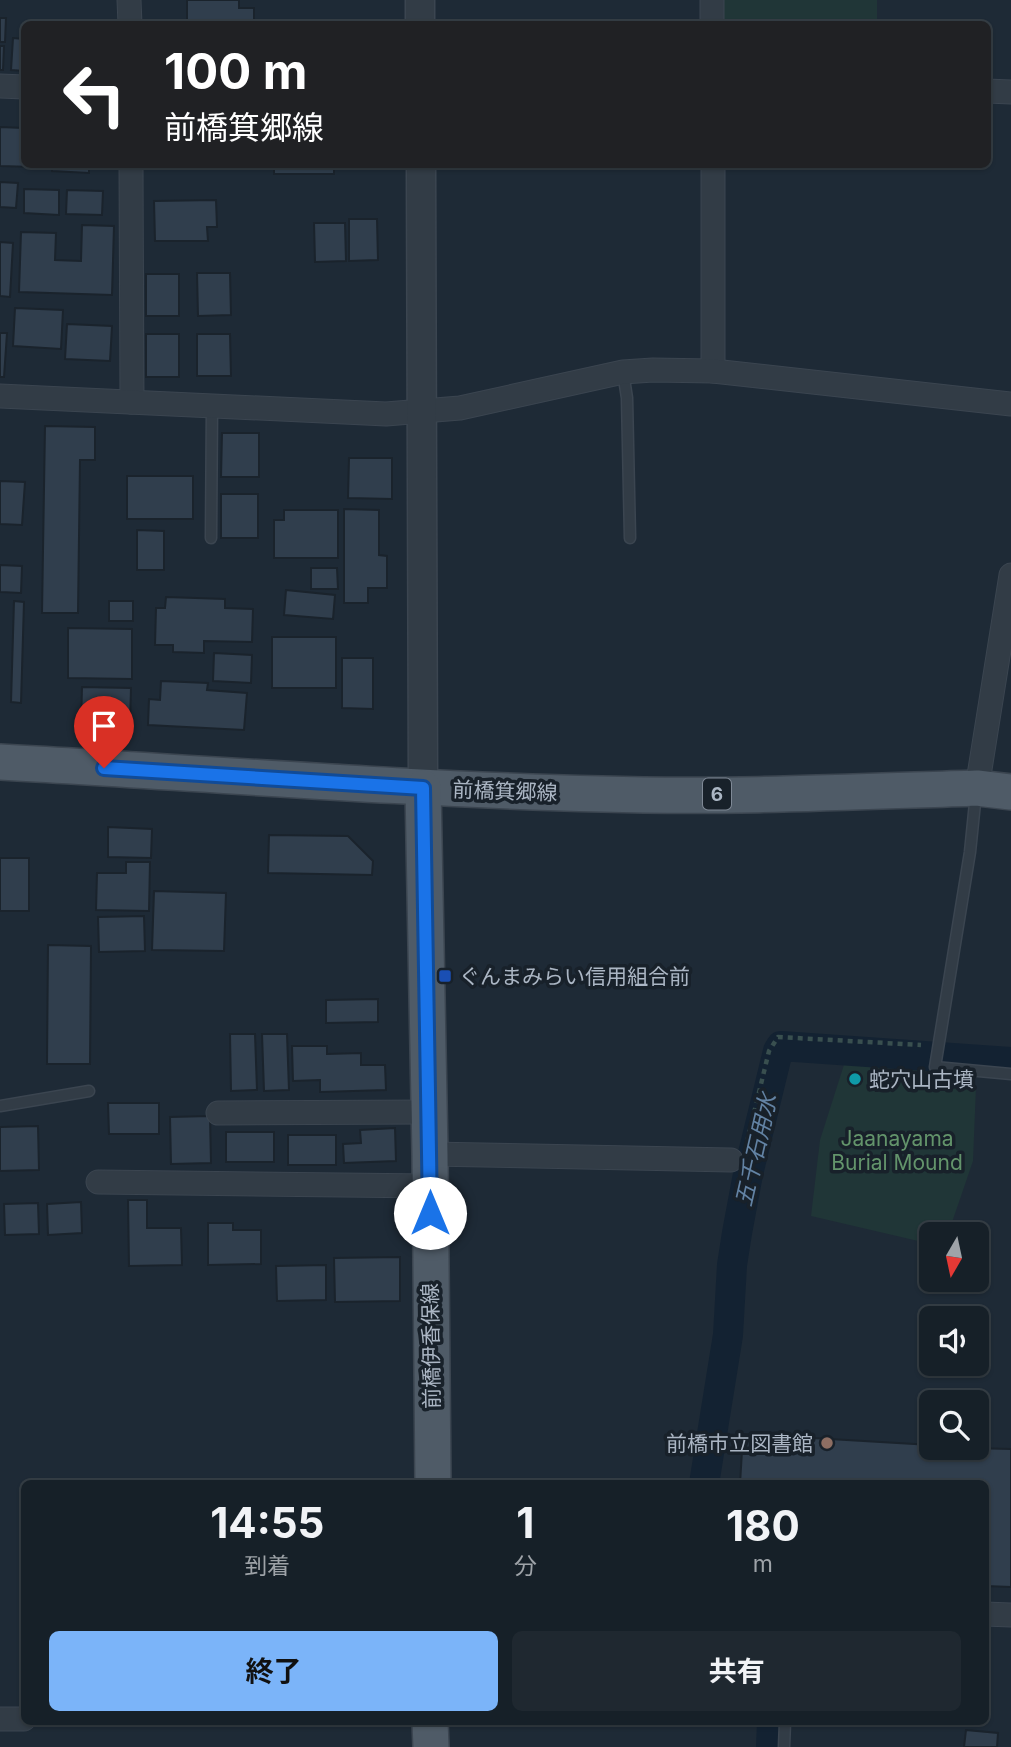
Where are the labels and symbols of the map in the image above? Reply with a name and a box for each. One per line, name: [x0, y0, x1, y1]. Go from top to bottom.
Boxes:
pin: [74, 696, 134, 768]
street label: 前橋箕郷線: [452, 777, 558, 805]
road number: 6: [703, 778, 731, 810]
place label: ぐんまみらい信用組合前: [459, 964, 690, 989]
marker: ぐんまみらい信用組合前: [437, 968, 453, 984]
place label: 蛇穴山古墳: [869, 1067, 974, 1092]
marker: 蛇穴山古墳: [847, 1071, 863, 1087]
water label: 五千石用水: [729, 1088, 783, 1209]
park label: Jaanayama Burial Mound: [831, 1126, 963, 1175]
position arrow: [393, 1176, 467, 1250]
north arrow: [919, 1222, 989, 1292]
street label: 前橋伊香保線: [417, 1283, 445, 1409]
place label: 前橋市立図書館: [666, 1431, 813, 1456]
marker: 前橋市立図書館: [819, 1435, 835, 1451]

